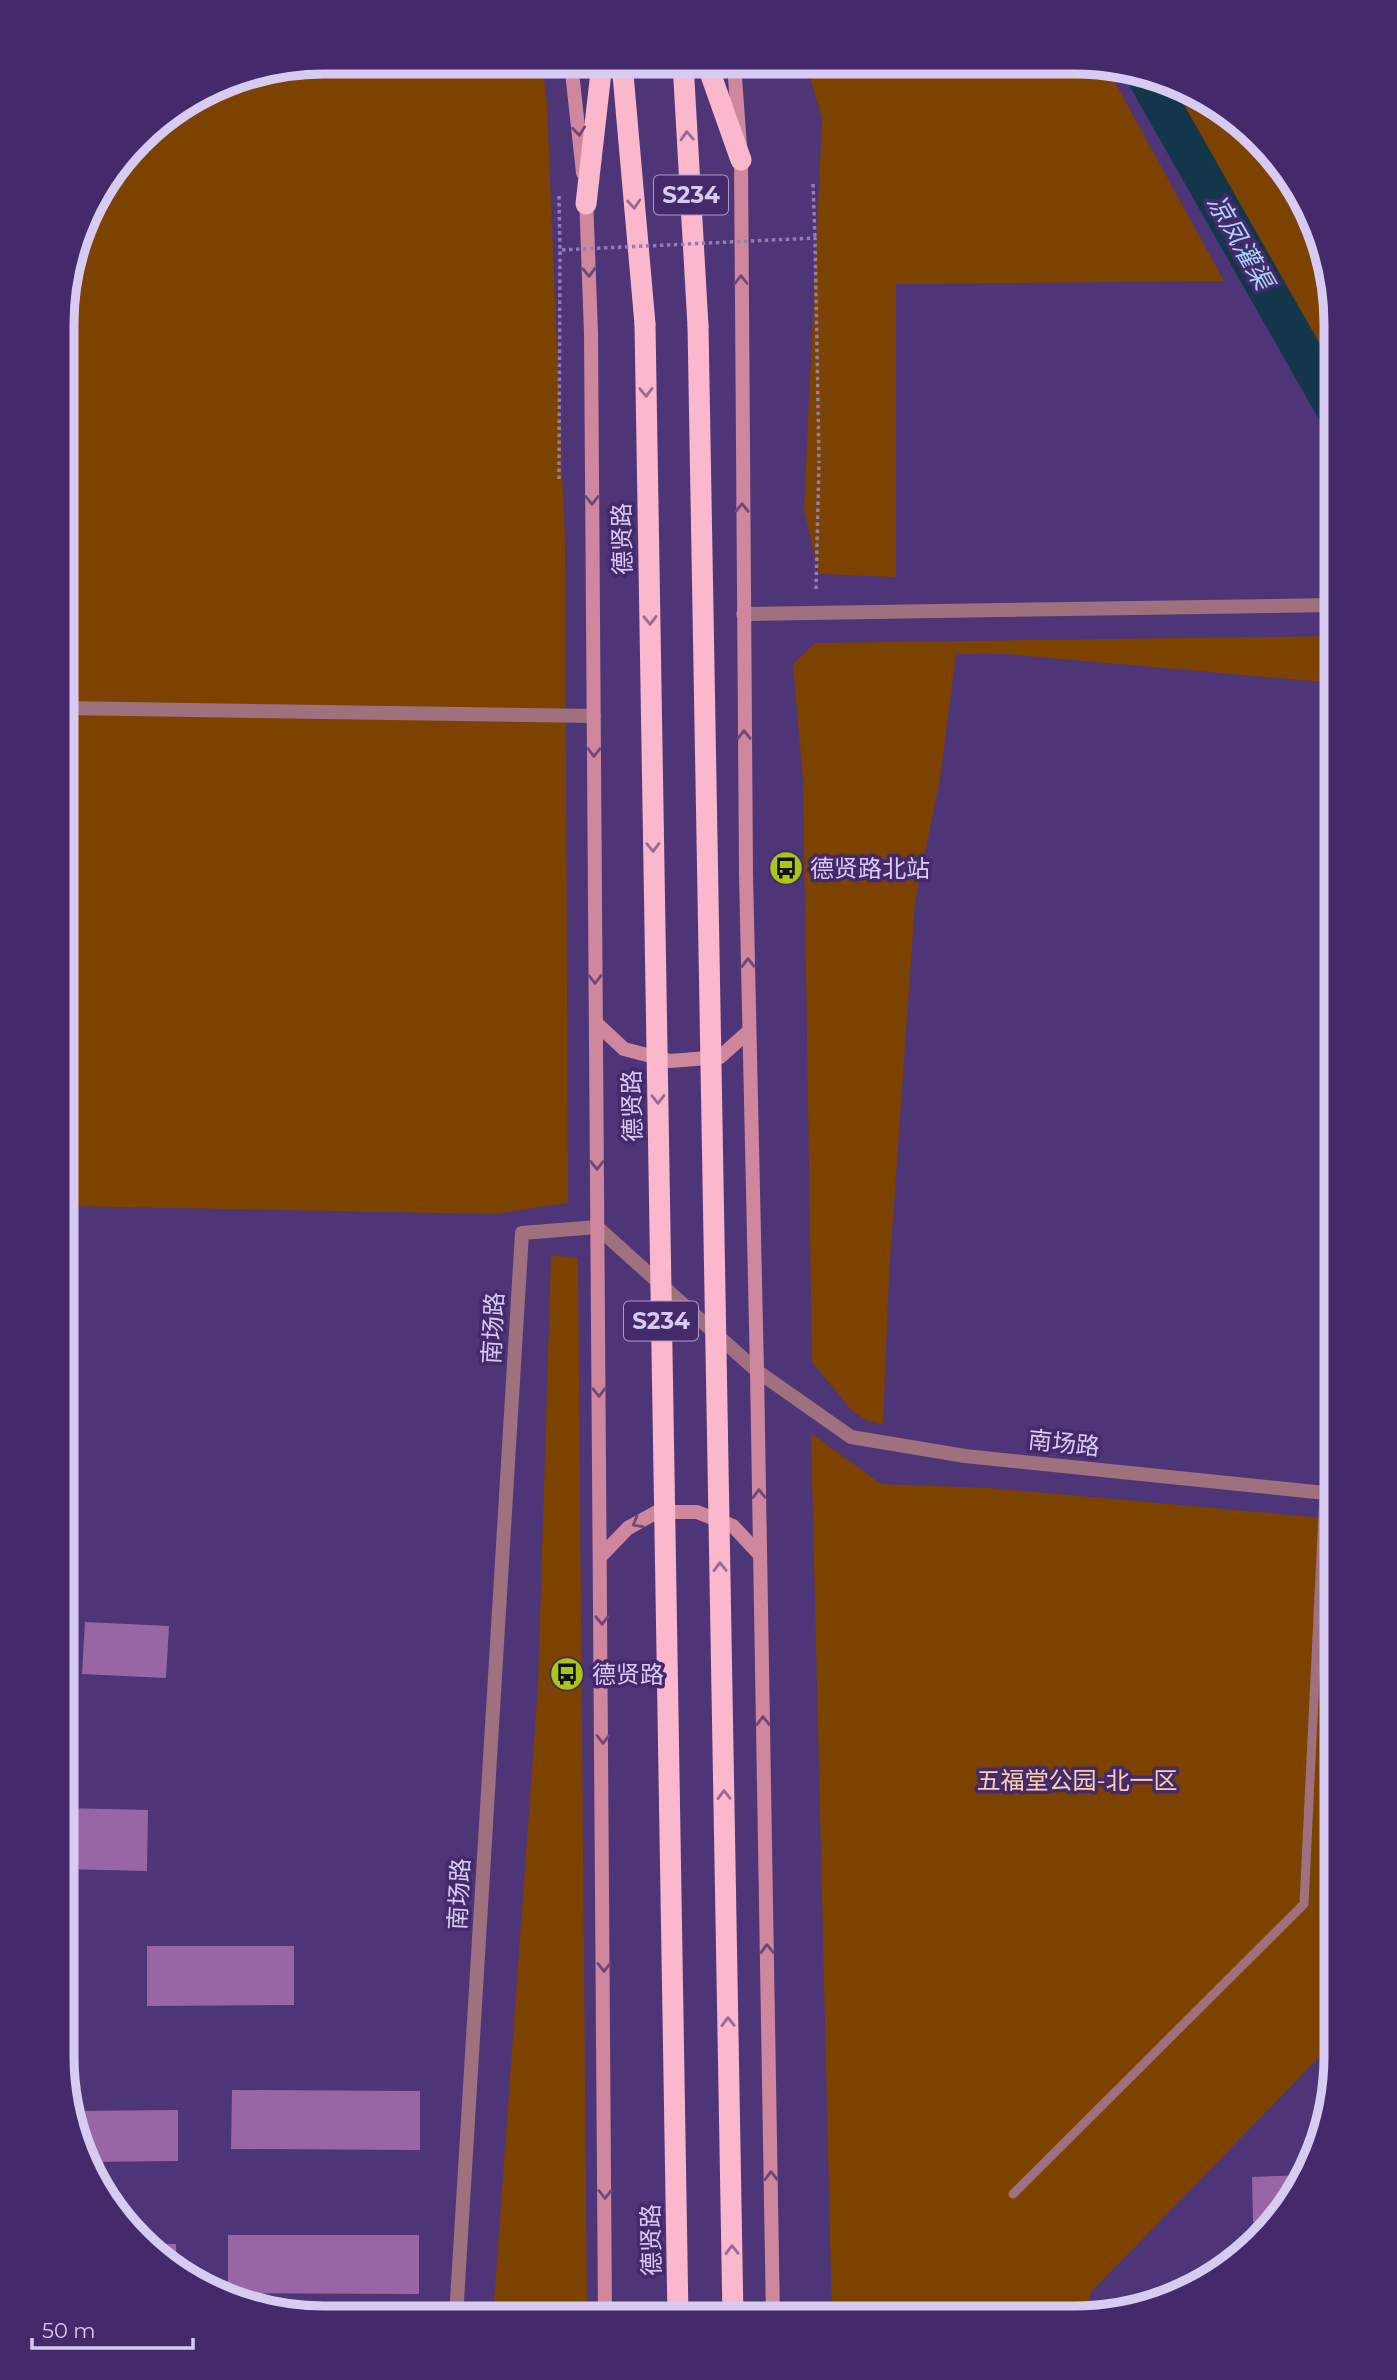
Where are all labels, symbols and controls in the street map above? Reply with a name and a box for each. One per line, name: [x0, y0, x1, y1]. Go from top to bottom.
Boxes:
one-way arrow: [571, 125, 586, 136]
one-way arrow: [680, 130, 695, 141]
road number: S234: [654, 176, 728, 214]
water label: 凉凤灌渠: [1200, 189, 1282, 298]
one-way arrow: [626, 199, 641, 210]
one-way arrow: [581, 267, 596, 278]
one-way arrow: [733, 274, 749, 285]
one-way arrow: [638, 388, 654, 398]
one-way arrow: [584, 495, 600, 506]
one-way arrow: [734, 502, 750, 512]
street label: 德贤路: [607, 503, 637, 575]
one-way arrow: [642, 614, 657, 625]
one-way arrow: [736, 729, 752, 740]
one-way arrow: [586, 747, 602, 758]
one-way arrow: [646, 842, 661, 853]
bus stop icon: 德贤路北站: [767, 849, 805, 887]
place label: 德贤路北站: [810, 854, 930, 883]
one-way arrow: [740, 957, 755, 968]
one-way arrow: [587, 975, 603, 985]
street label: 德贤路: [617, 1070, 647, 1142]
one-way arrow: [650, 1094, 666, 1105]
one-way arrow: [589, 1159, 604, 1170]
street label: 南场路: [477, 1291, 509, 1365]
road number: S234: [624, 1302, 698, 1340]
one-way arrow: [591, 1387, 607, 1398]
street label: 南场路: [1027, 1425, 1101, 1461]
one-way arrow: [751, 1488, 767, 1498]
one-way arrow: [632, 1515, 645, 1528]
one-way arrow: [712, 1561, 728, 1572]
one-way arrow: [594, 1614, 609, 1625]
bus stop icon: 德贤路: [548, 1655, 586, 1693]
place label: 德贤路: [592, 1660, 664, 1689]
one-way arrow: [755, 1715, 771, 1726]
one-way arrow: [595, 1734, 611, 1745]
park label: 五福堂公园-北一区: [976, 1766, 1178, 1795]
one-way arrow: [716, 1789, 732, 1799]
street label: 南场路: [443, 1857, 475, 1931]
one-way arrow: [759, 1943, 775, 1953]
one-way arrow: [596, 1962, 612, 1972]
one-way arrow: [720, 2016, 736, 2027]
one-way arrow: [763, 2170, 779, 2181]
one-way arrow: [597, 2189, 613, 2200]
street label: 德贤路: [636, 2204, 666, 2276]
one-way arrow: [724, 2244, 740, 2254]
scale bar: [32, 2306, 192, 2350]
text: 50 m: [42, 2318, 96, 2343]

